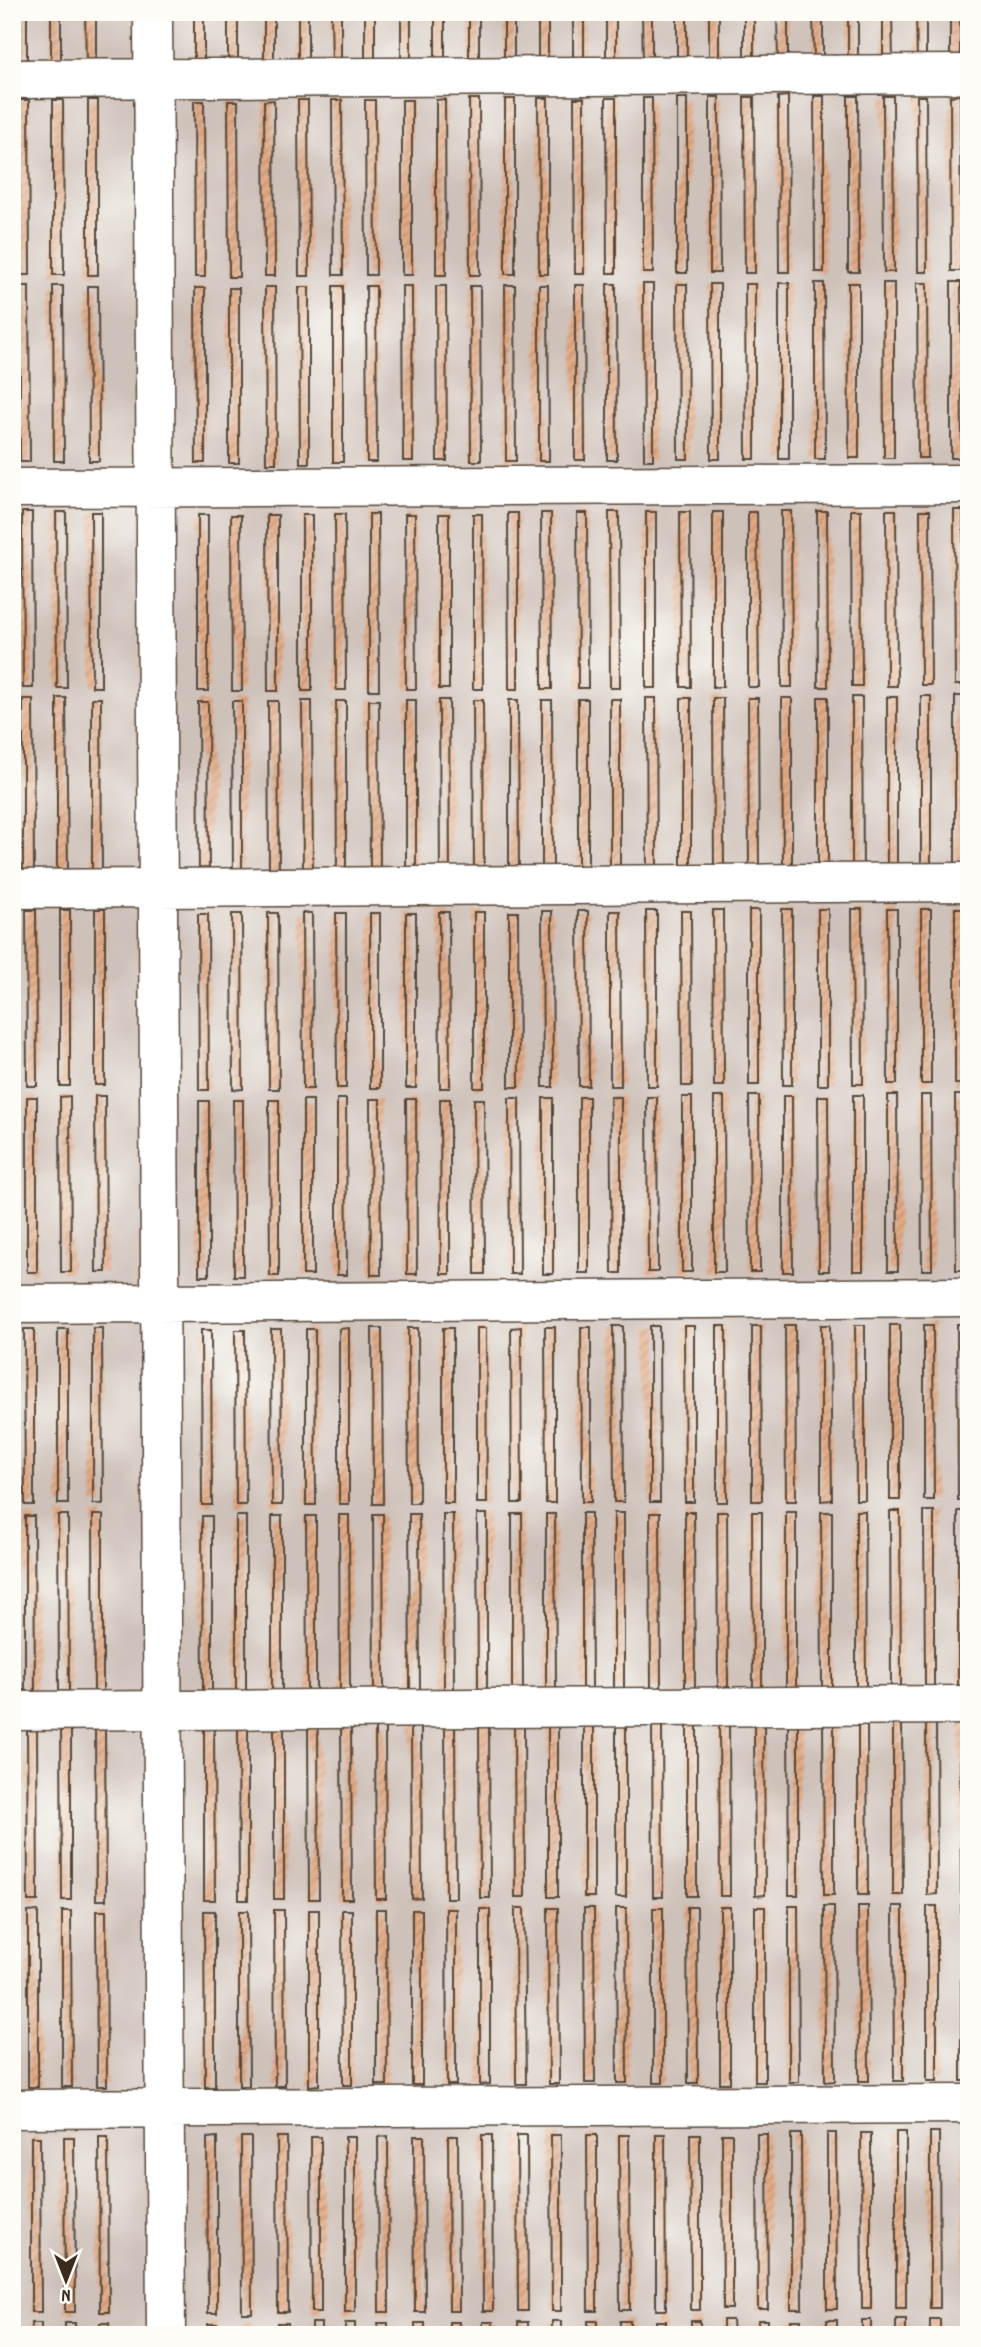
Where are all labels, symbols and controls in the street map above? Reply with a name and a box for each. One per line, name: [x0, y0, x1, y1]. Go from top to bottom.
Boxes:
north arrow: [32, 2246, 102, 2316]
text: N: [61, 2280, 71, 2307]

